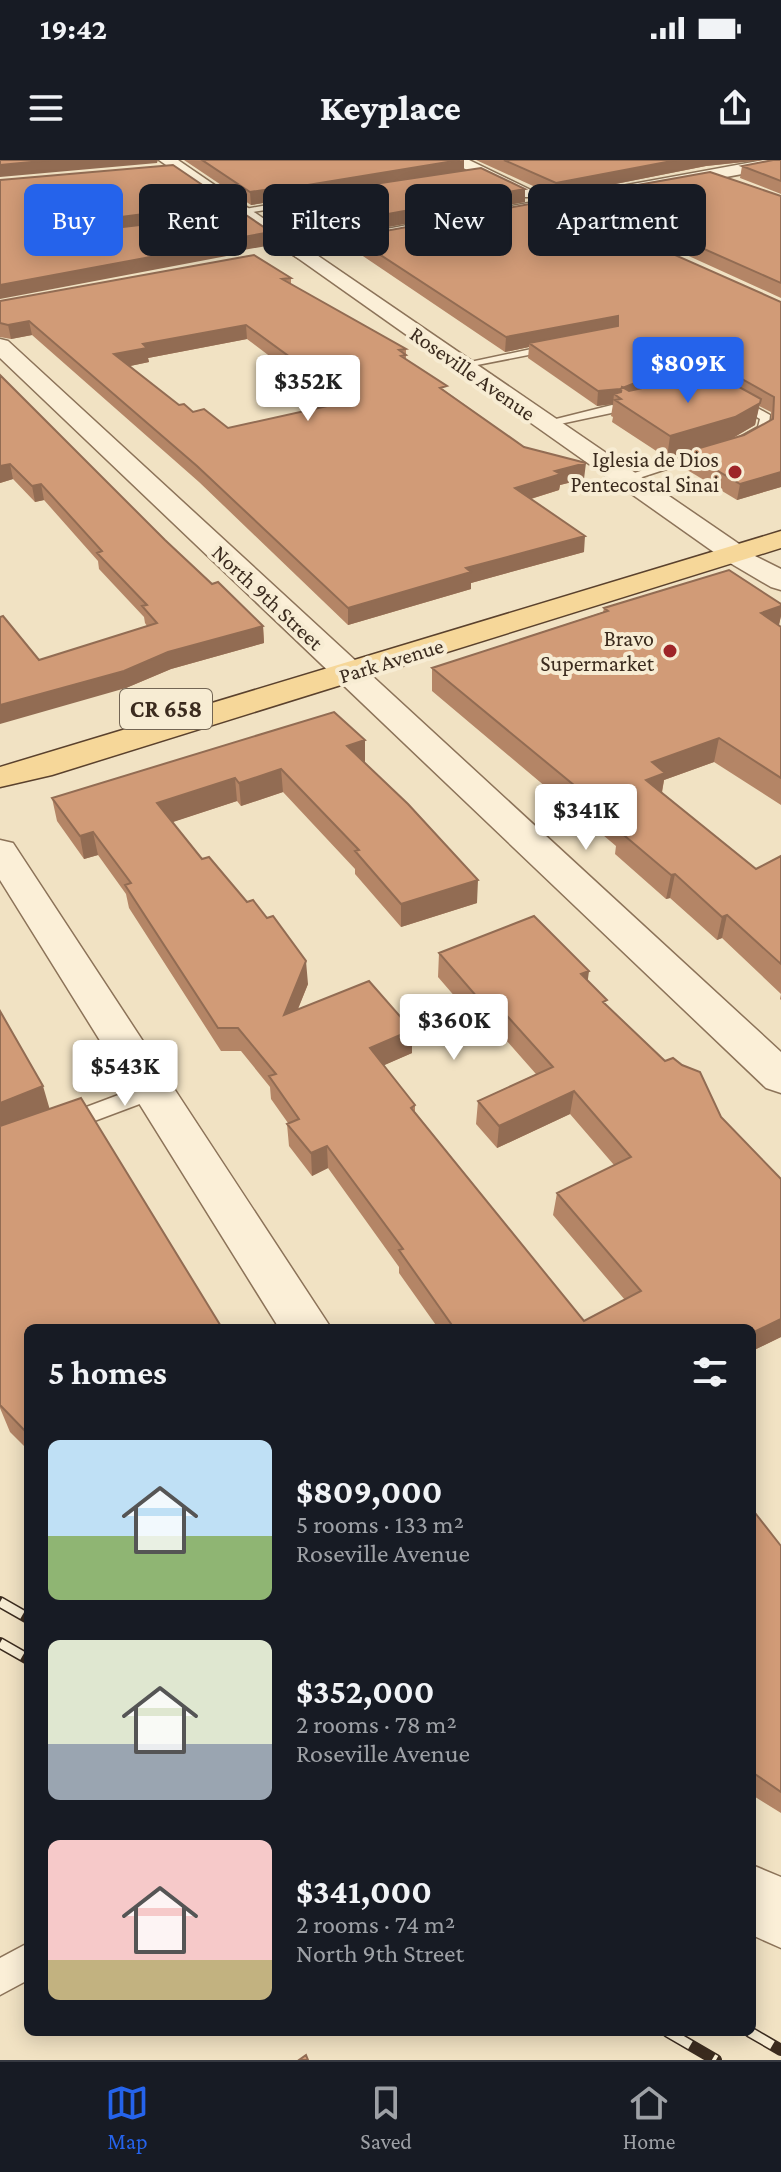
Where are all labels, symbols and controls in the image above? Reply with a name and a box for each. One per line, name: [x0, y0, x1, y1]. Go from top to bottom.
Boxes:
text: 19:42: [40, 12, 107, 45]
icon: menu: [24, 86, 68, 130]
icon: share: [713, 86, 757, 130]
text: Keyplace: [320, 88, 461, 128]
chip: Buy: [24, 184, 123, 256]
chip: Rent: [139, 184, 247, 256]
chip: Filters: [263, 184, 389, 256]
chip: New: [405, 184, 512, 256]
chip: Apartment: [528, 184, 706, 256]
street label: Roseville Avenue: [405, 321, 540, 426]
pin: $809K: [632, 337, 744, 405]
text: $809K: [651, 348, 725, 377]
pin: $352K: [252, 355, 364, 423]
text: $352K: [274, 366, 342, 395]
place label: Iglesia de Dios Pentecostal Sinai: [570, 447, 719, 497]
marker: Iglesia de Dios Pentecostal Sinai: [726, 463, 744, 481]
street label: North 9th Street: [207, 540, 329, 655]
place label: Bravo Supermarket: [540, 626, 655, 676]
street label: Park Avenue: [336, 633, 446, 688]
marker: Bravo Supermarket: [661, 642, 679, 660]
road number: CR 658: [120, 689, 212, 729]
pin: $341K: [530, 784, 642, 852]
text: $341K: [553, 795, 619, 824]
pin: $360K: [398, 994, 510, 1062]
text: $360K: [418, 1005, 490, 1034]
pin: $543K: [69, 1040, 181, 1108]
text: $543K: [91, 1051, 159, 1080]
icon: filters: [688, 1350, 732, 1394]
text: 5 homes: [48, 1354, 167, 1391]
icon: home: [112, 1472, 208, 1568]
text: $809,000: [296, 1473, 442, 1510]
text: 5 rooms · 133 m²: [296, 1510, 464, 1539]
text: Roseville Avenue: [296, 1539, 470, 1568]
icon: home: [112, 1672, 208, 1768]
text: $352,000: [296, 1673, 434, 1710]
text: 2 rooms · 78 m²: [296, 1710, 457, 1739]
text: Roseville Avenue: [296, 1739, 470, 1768]
icon: home: [112, 1872, 208, 1968]
text: $341,000: [296, 1873, 432, 1910]
text: 2 rooms · 74 m²: [296, 1910, 455, 1939]
text: North 9th Street: [296, 1939, 464, 1968]
tab: Map: [105, 2081, 149, 2154]
tab: Saved: [360, 2081, 412, 2154]
tab: Home: [623, 2081, 676, 2154]

